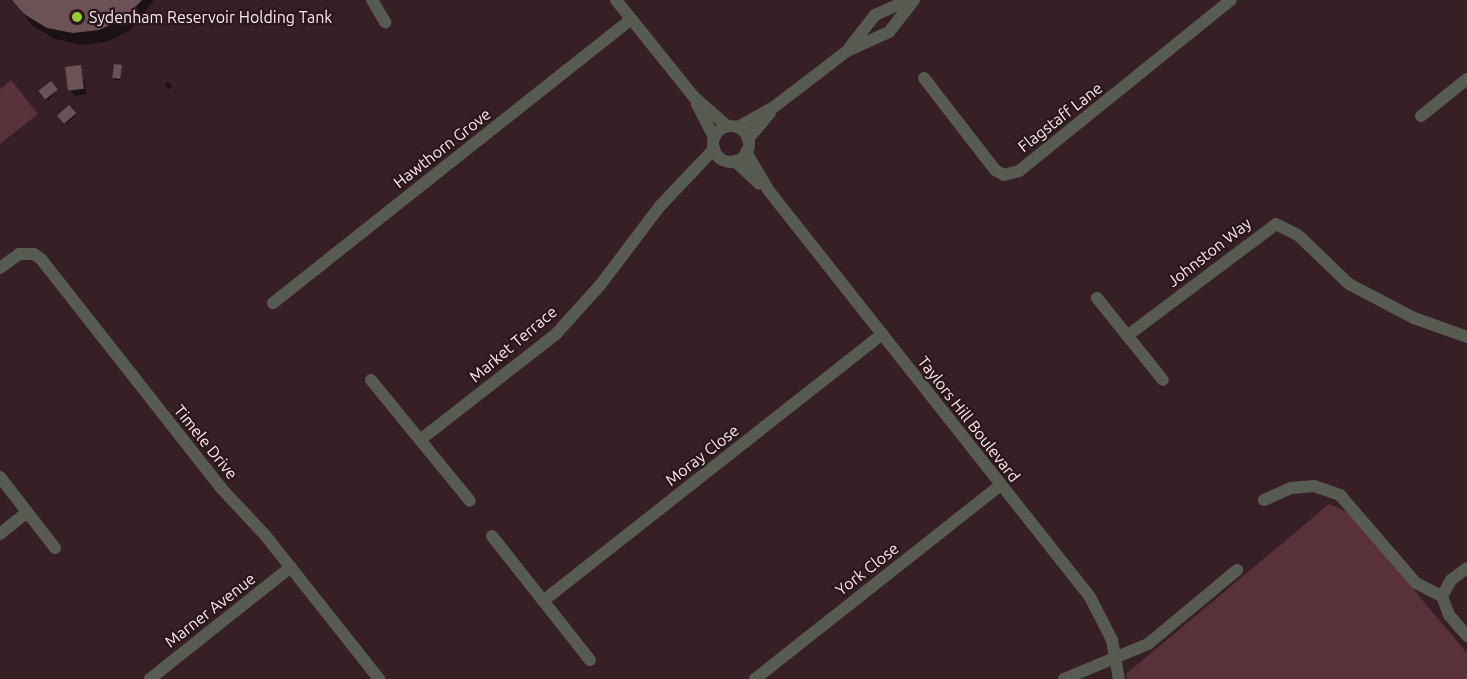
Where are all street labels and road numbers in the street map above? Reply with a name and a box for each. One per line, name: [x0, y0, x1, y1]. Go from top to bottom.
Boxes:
street label: Flagstaff Lane: [1014, 78, 1106, 156]
street label: Hawthorn Grove: [390, 104, 494, 192]
street label: Johnston Way: [1163, 213, 1255, 291]
street label: Market Terrace: [465, 302, 561, 386]
street label: Taylors Hill Boulevard: [914, 352, 1024, 486]
street label: Timele Drive: [170, 401, 242, 483]
street label: Moray Close: [661, 420, 743, 490]
street label: York Close: [832, 538, 902, 600]
street label: Marner Avenue: [161, 569, 259, 651]

